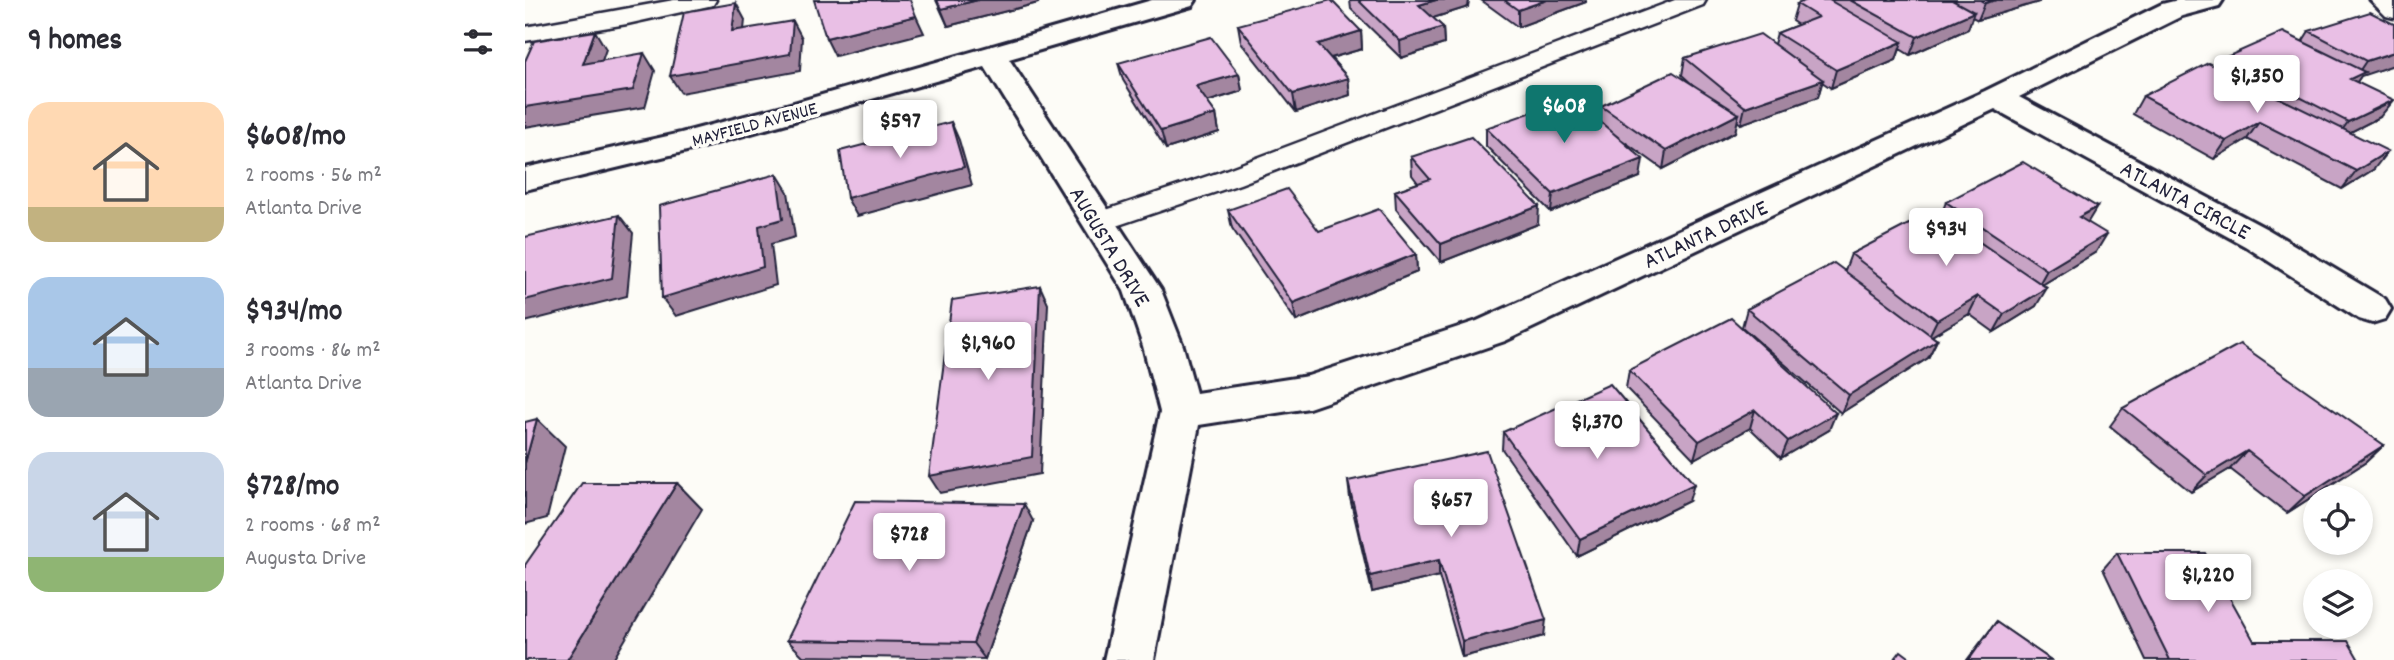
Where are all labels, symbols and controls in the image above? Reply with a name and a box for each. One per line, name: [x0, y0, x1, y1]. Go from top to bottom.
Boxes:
text: 9 homes: [28, 21, 122, 64]
icon: filters: [459, 23, 497, 61]
pin: $1,350: [2200, 55, 2314, 115]
text: $1,350: [2230, 61, 2284, 94]
pin: $608: [1523, 86, 1605, 145]
text: $608: [1542, 91, 1586, 124]
street label: MAYFIELD AVENUE: [689, 97, 821, 156]
pin: $597: [859, 100, 941, 160]
text: $597: [879, 106, 921, 139]
text: $608/mo: [245, 117, 346, 160]
icon: home: [84, 130, 168, 214]
street label: ATLANTA CIRCLE: [2113, 154, 2256, 250]
text: 2 rooms · 56 m²: [245, 160, 382, 193]
street label: AUGUSTA DRIVE: [1059, 181, 1157, 315]
text: Atlanta Drive: [245, 193, 362, 226]
street label: ATLANTA DRIVE: [1639, 193, 1775, 279]
pin: $934: [1905, 208, 1987, 268]
text: $934: [1925, 214, 1967, 247]
text: $934/mo: [245, 292, 342, 335]
icon: home: [84, 305, 168, 389]
pin: $1,960: [931, 322, 1045, 382]
text: $1,960: [960, 328, 1016, 361]
text: 3 rooms · 86 m²: [245, 335, 381, 368]
text: Atlanta Drive: [245, 368, 362, 401]
pin: $1,370: [1540, 402, 1654, 461]
text: $1,370: [1571, 407, 1623, 440]
text: $728/mo: [245, 467, 339, 510]
icon: home: [84, 480, 168, 564]
pin: $657: [1410, 480, 1492, 539]
text: $657: [1430, 485, 1472, 518]
map controls: [2303, 485, 2373, 639]
button: locate: [2303, 485, 2373, 555]
text: 2 rooms · 68 m²: [245, 510, 381, 543]
pin: $728: [868, 514, 950, 573]
text: $728: [889, 519, 929, 552]
text: Augusta Drive: [245, 543, 366, 576]
pin: $1,220: [2151, 554, 2265, 614]
text: $1,220: [2181, 560, 2235, 593]
button: layers: [2303, 569, 2373, 639]

